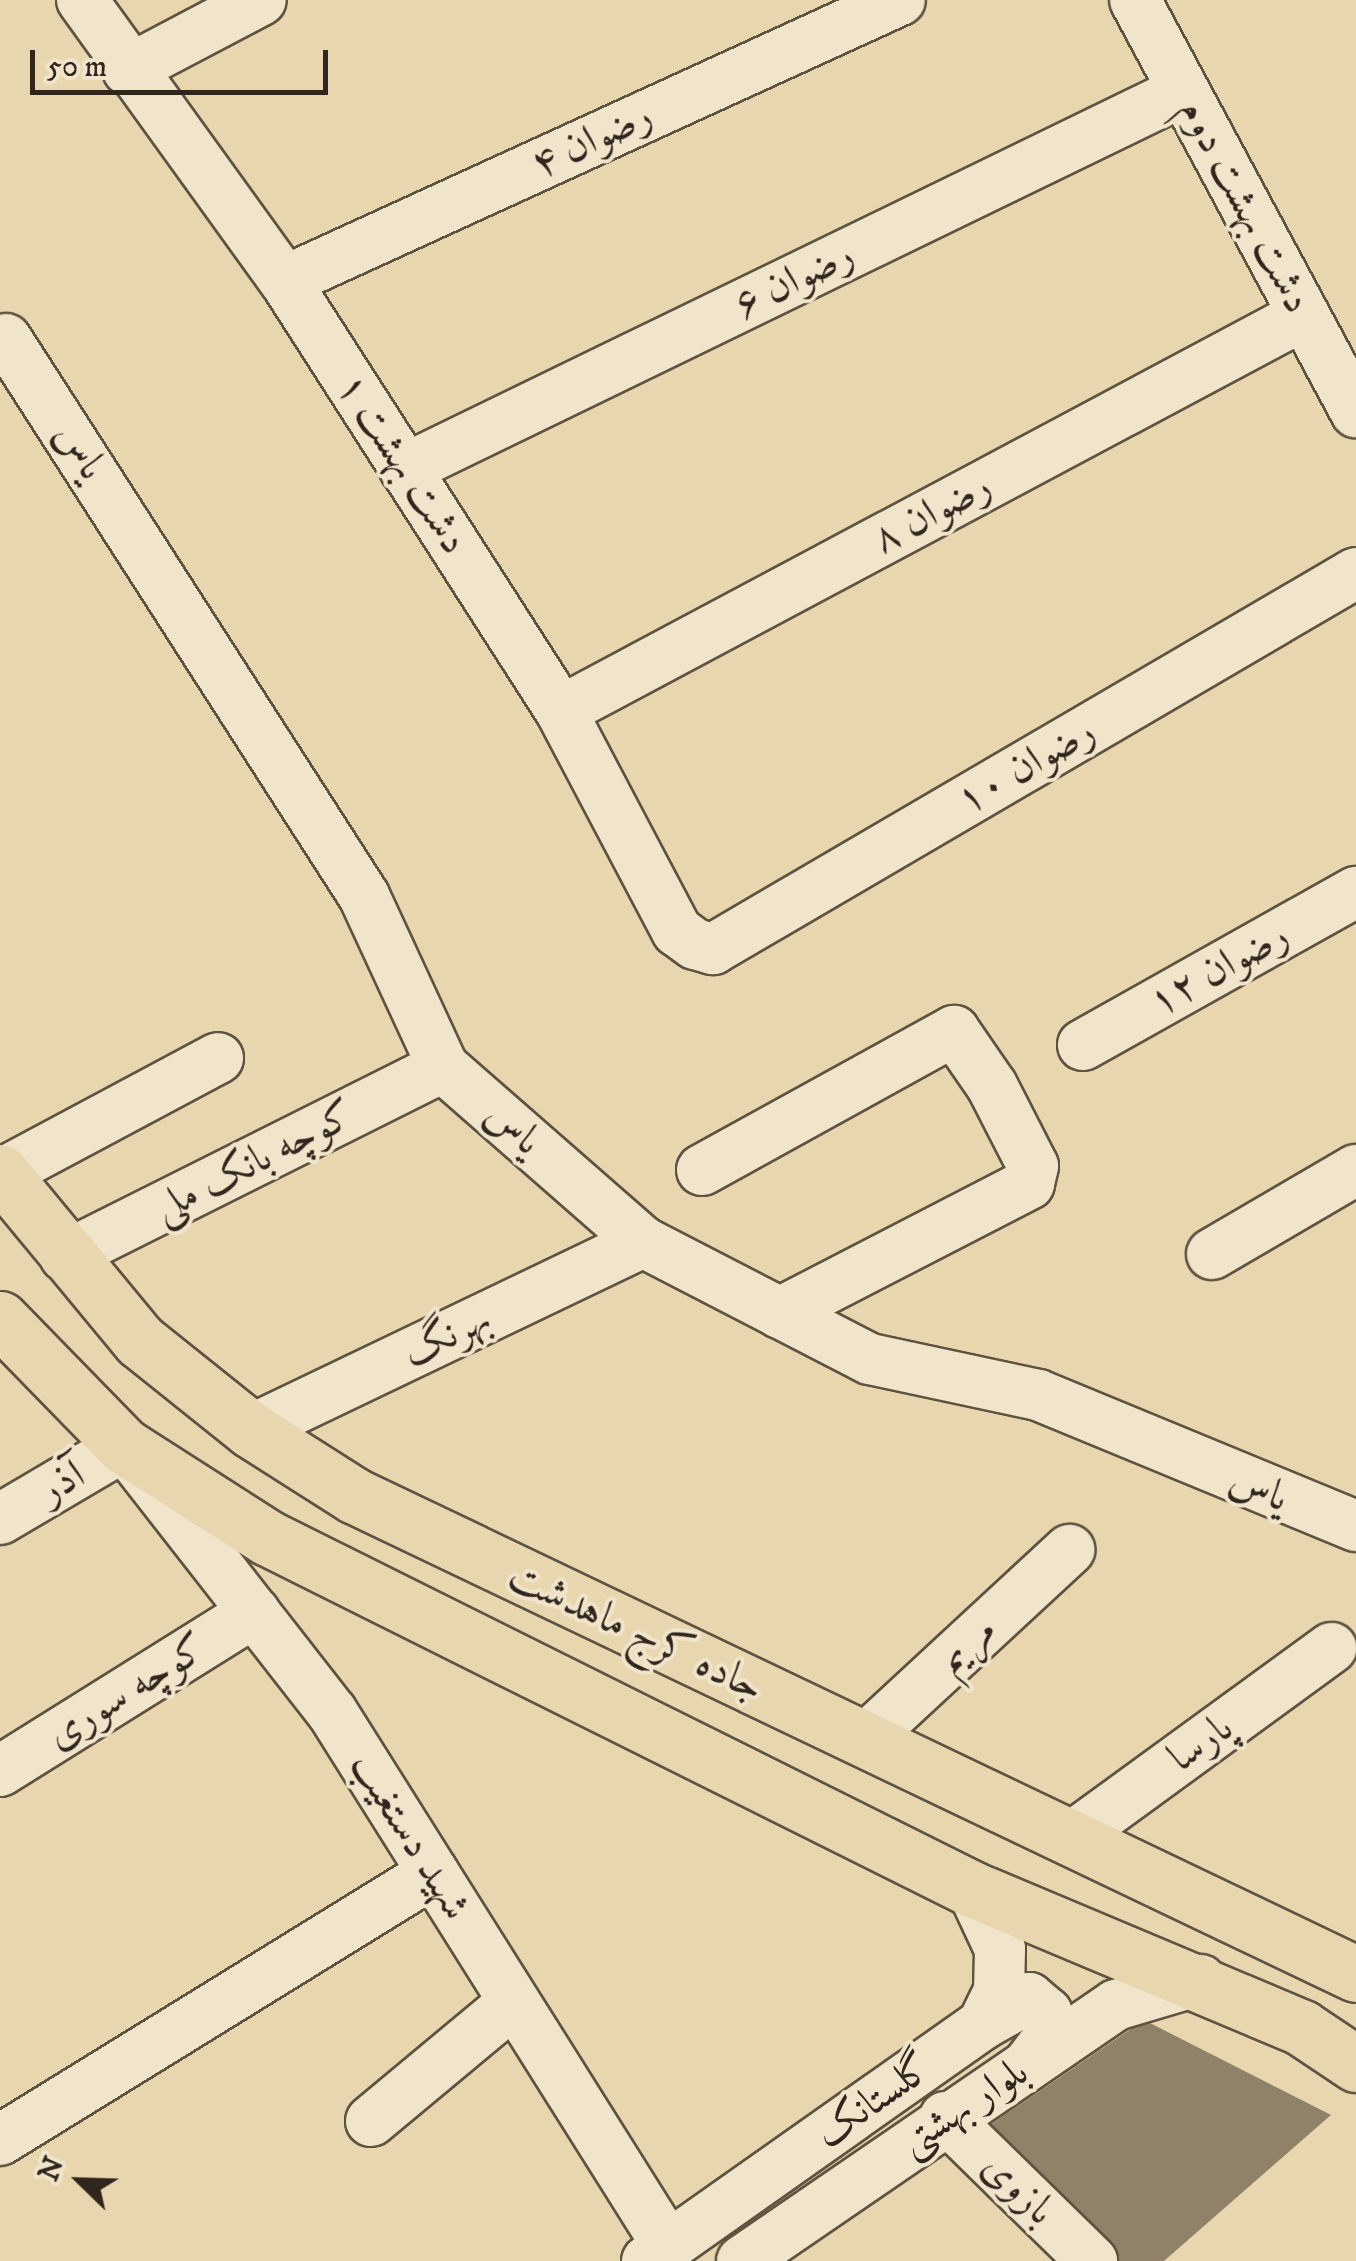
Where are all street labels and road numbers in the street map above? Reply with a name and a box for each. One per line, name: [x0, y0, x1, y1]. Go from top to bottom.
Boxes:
street label: رضوان ۴: [524, 90, 660, 190]
street label: دشت بهشت دوم: [1167, 90, 1323, 322]
street label: رضوان ۶: [726, 229, 862, 331]
street label: دشت بهشت ۱: [325, 364, 479, 564]
street label: یاس: [43, 412, 117, 490]
street label: رضوان ۸: [864, 461, 1000, 565]
street label: رضوان ۱۰: [948, 706, 1104, 826]
street label: رضوان ۱۲: [1140, 910, 1298, 1028]
street label: کوچه بانک ملی: [145, 1090, 363, 1234]
street label: یاس: [474, 1090, 552, 1166]
street label: بهرنگ: [395, 1293, 499, 1379]
street label: آذر: [30, 1450, 94, 1516]
street label: یاس: [1222, 1454, 1296, 1524]
street label: جاده کرج ماهدشت: [500, 1551, 772, 1713]
street label: مریم: [927, 1605, 1007, 1685]
street label: کوچه سوری: [37, 1623, 217, 1761]
street label: پارسا: [1159, 1703, 1243, 1783]
street label: شهید دستغیب: [339, 1743, 481, 1929]
street label: گلستانک: [806, 2043, 942, 2159]
street label: بلوار بهشتی: [890, 2047, 1038, 2167]
street label: بازوی: [971, 2142, 1065, 2236]

